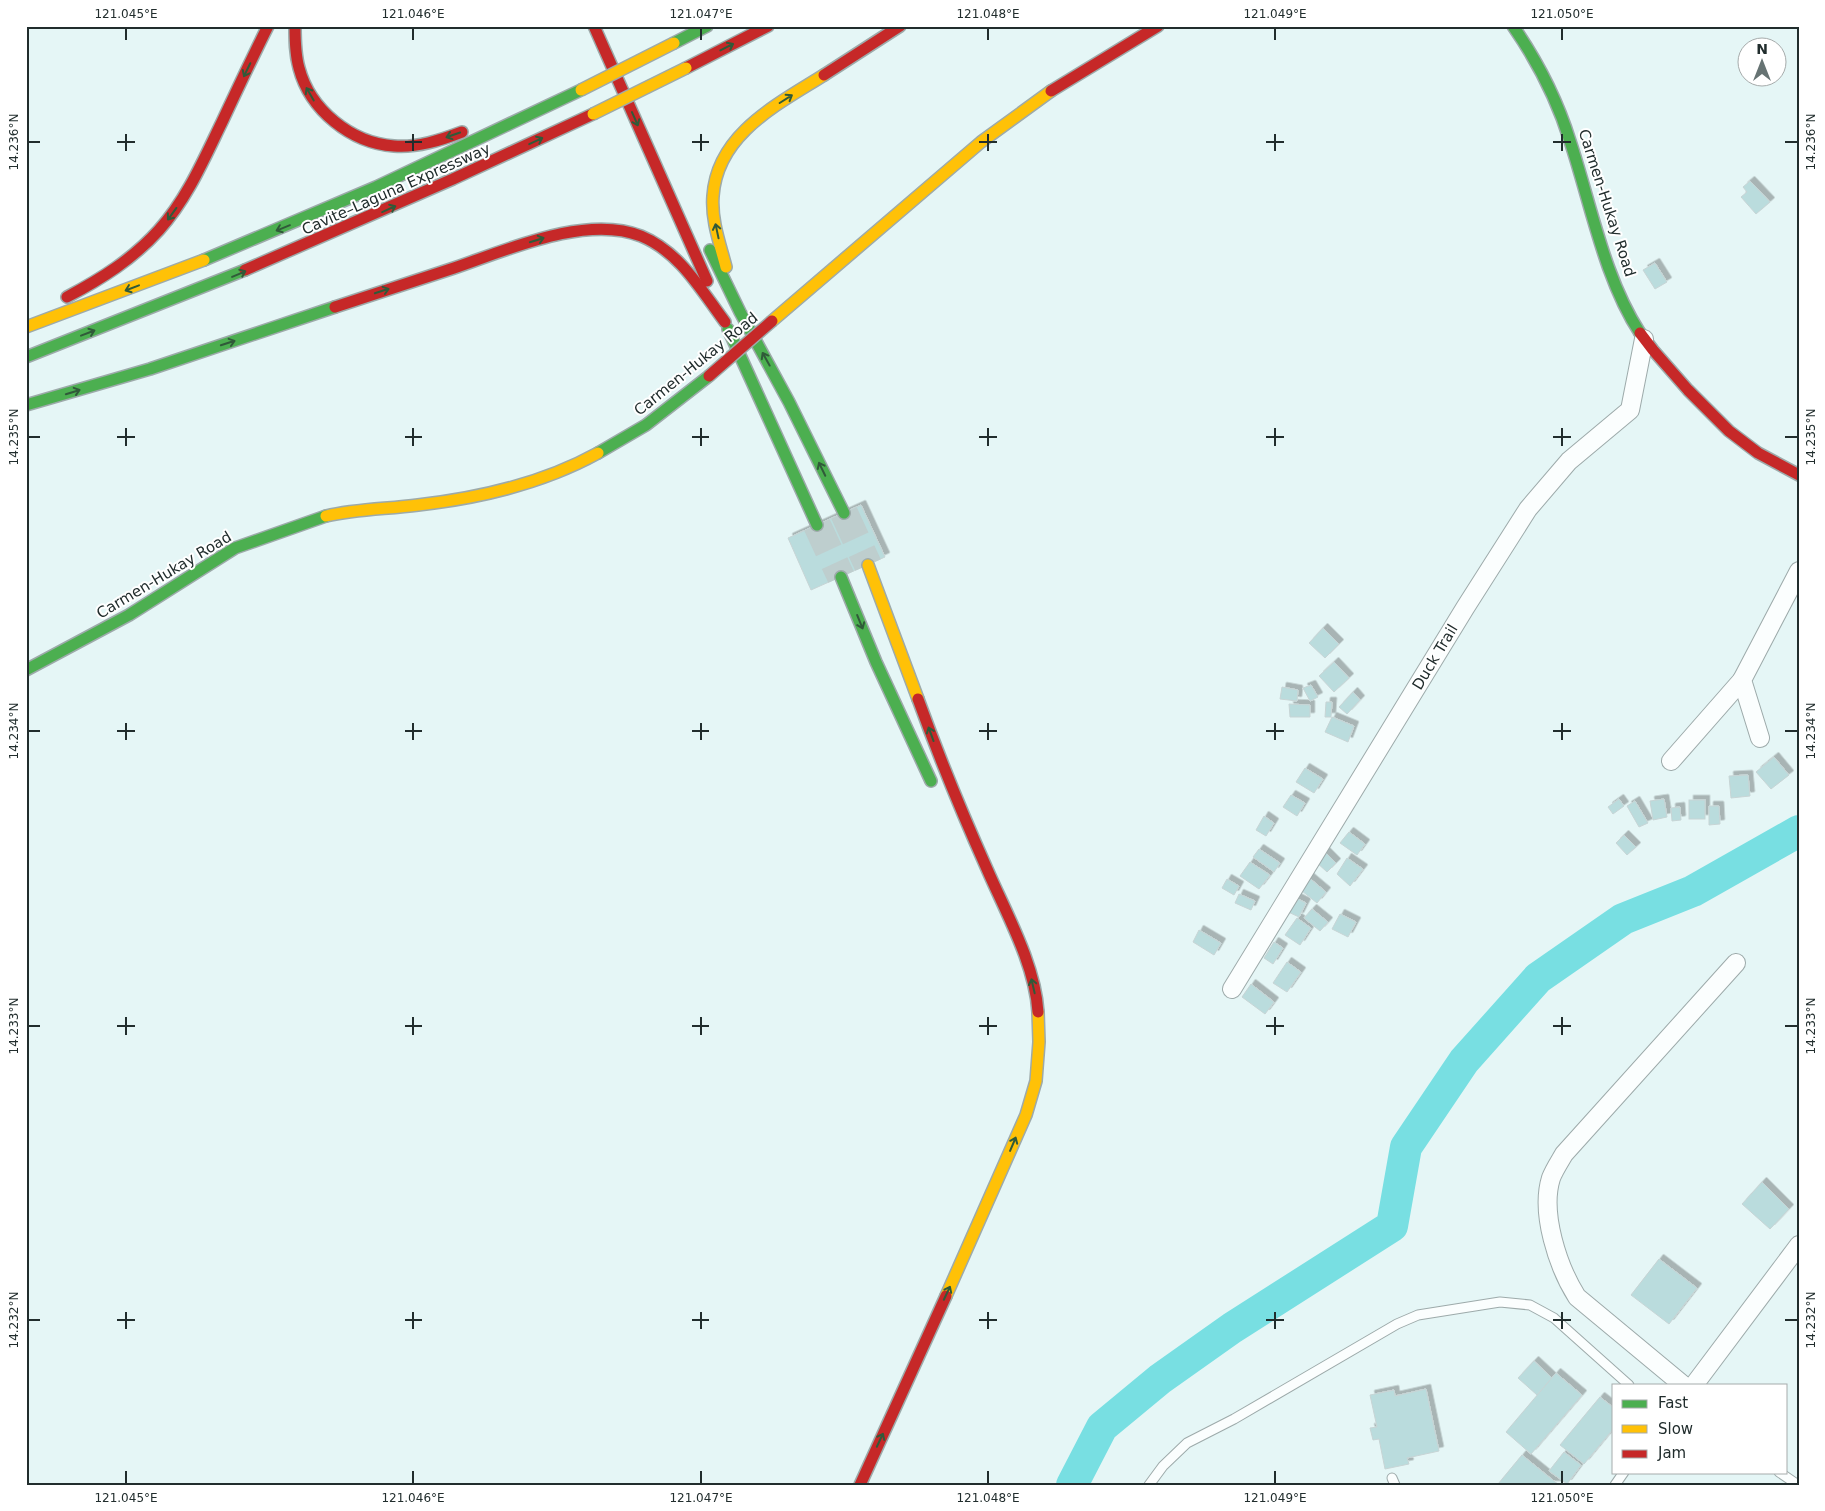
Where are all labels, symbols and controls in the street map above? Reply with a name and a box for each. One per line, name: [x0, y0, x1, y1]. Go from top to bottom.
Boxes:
text: 121.045°E: [94, 7, 158, 21]
text: 121.046°E: [381, 7, 445, 21]
text: 121.047°E: [669, 7, 733, 21]
text: 121.048°E: [956, 7, 1020, 21]
text: 121.049°E: [1243, 7, 1307, 21]
text: 121.050°E: [1530, 7, 1594, 21]
north arrow: [1738, 38, 1788, 88]
text: N: [1756, 41, 1768, 57]
one-way arrow: [719, 42, 734, 51]
one-way arrow: [241, 62, 251, 77]
one-way arrow: [305, 88, 315, 102]
one-way arrow: [779, 93, 793, 104]
one-way arrow: [631, 111, 641, 126]
text: 14.236°N: [7, 114, 21, 170]
text: 14.236°N: [1804, 114, 1818, 170]
street label: Carmen-Hukay Road: [1575, 127, 1639, 279]
one-way arrow: [445, 131, 461, 140]
one-way arrow: [528, 136, 543, 146]
street label: Cavite–Laguna Expressway: [299, 139, 493, 239]
one-way arrow: [381, 204, 396, 214]
one-way arrow: [166, 207, 177, 220]
one-way arrow: [276, 223, 291, 233]
one-way arrow: [712, 224, 721, 240]
one-way arrow: [528, 235, 544, 245]
one-way arrow: [231, 268, 246, 278]
one-way arrow: [124, 284, 139, 293]
one-way arrow: [374, 286, 390, 295]
street label: Carmen-Hukay Road: [630, 309, 762, 419]
one-way arrow: [80, 328, 95, 337]
one-way arrow: [220, 337, 236, 347]
one-way arrow: [761, 352, 771, 367]
one-way arrow: [65, 386, 81, 396]
text: 14.235°N: [7, 409, 21, 465]
text: 14.235°N: [1804, 409, 1818, 465]
one-way arrow: [817, 462, 826, 477]
street label: Carmen-Hukay Road: [93, 528, 235, 622]
one-way arrow: [855, 614, 865, 629]
street label: Duck Trail: [1408, 621, 1462, 693]
text: 14.234°N: [7, 703, 21, 759]
text: 14.234°N: [1804, 703, 1818, 759]
one-way arrow: [926, 727, 935, 742]
one-way arrow: [1028, 979, 1037, 995]
text: 14.233°N: [7, 998, 21, 1054]
text: 14.233°N: [1804, 998, 1818, 1054]
one-way arrow: [1009, 1137, 1019, 1152]
one-way arrow: [943, 1286, 953, 1301]
text: 14.232°N: [7, 1292, 21, 1348]
text: 14.232°N: [1804, 1292, 1818, 1348]
legend: [1612, 1384, 1788, 1474]
text: Fast: [1658, 1394, 1688, 1412]
text: Slow: [1658, 1420, 1693, 1438]
one-way arrow: [876, 1433, 885, 1448]
text: Jam: [1657, 1444, 1686, 1462]
text: 121.045°E: [94, 1491, 158, 1505]
text: 121.046°E: [381, 1491, 445, 1505]
text: 121.047°E: [669, 1491, 733, 1505]
text: 121.048°E: [956, 1491, 1020, 1505]
text: 121.049°E: [1243, 1491, 1307, 1505]
text: 121.050°E: [1530, 1491, 1594, 1505]

